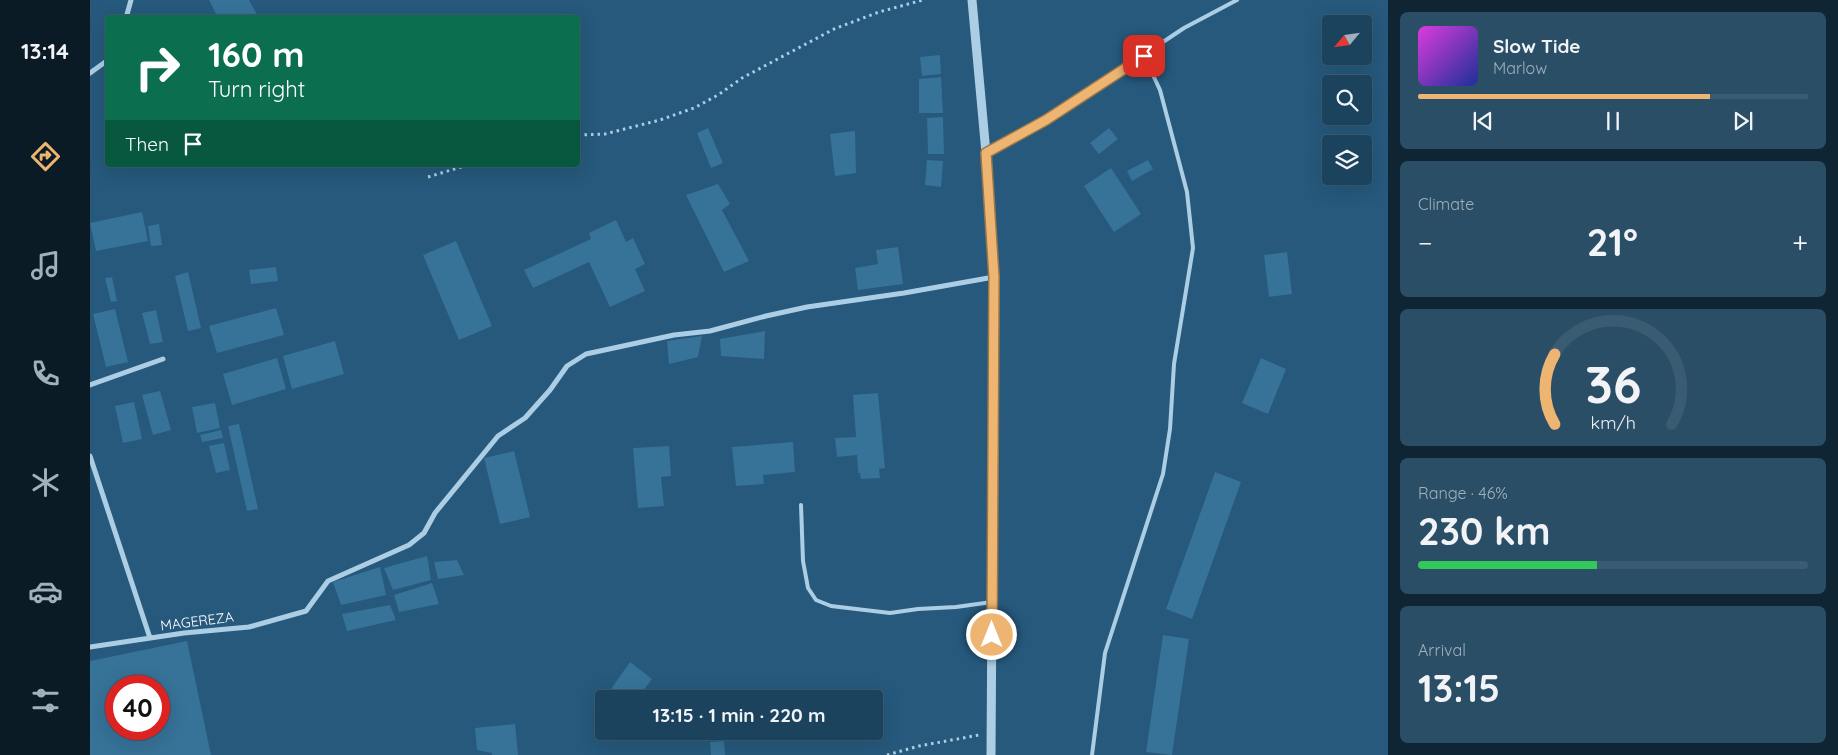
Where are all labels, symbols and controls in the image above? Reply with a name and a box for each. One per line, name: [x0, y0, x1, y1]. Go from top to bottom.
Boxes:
north arrow: [1322, 15, 1372, 65]
map controls: [1322, 15, 1372, 185]
text: 160 m: [208, 32, 305, 76]
text: Slow Tide: [1493, 34, 1581, 58]
icon: right: [125, 35, 190, 100]
pin: [1123, 35, 1165, 77]
text: 13:14: [21, 37, 69, 65]
icon: arrive: [1130, 42, 1158, 70]
text: Marlow: [1493, 58, 1547, 78]
text: Turn right: [208, 75, 305, 103]
button: search: [1322, 75, 1372, 125]
icon: previous: [1469, 107, 1497, 135]
icon: pause: [1599, 107, 1627, 135]
icon: next: [1729, 107, 1757, 135]
icon: arrive: [179, 130, 207, 158]
text: Then: [125, 132, 169, 156]
button: layers: [1322, 135, 1372, 185]
icon: directions: [28, 139, 63, 174]
text: Climate: [1418, 194, 1474, 214]
text: 21°: [1587, 218, 1638, 266]
text: −: [1418, 225, 1433, 260]
text: +: [1792, 225, 1808, 260]
icon: music: [28, 248, 63, 283]
text: 36: [1585, 351, 1641, 416]
icon: phone: [28, 356, 63, 391]
text: km/h: [1590, 411, 1636, 433]
icon: climate: [28, 465, 63, 500]
text: Range · 46%: [1418, 483, 1508, 503]
text: 230 km: [1418, 507, 1551, 555]
icon: car: [28, 574, 63, 609]
street label: MAGEREZA: [159, 608, 235, 634]
position arrow: [965, 608, 1017, 660]
text: Arrival: [1418, 640, 1466, 660]
text: 13:15: [1418, 664, 1500, 712]
speed limit sign: 40: [105, 675, 170, 740]
icon: filters: [28, 683, 63, 718]
text: 13:15 · 1 min · 220 m: [653, 703, 826, 727]

